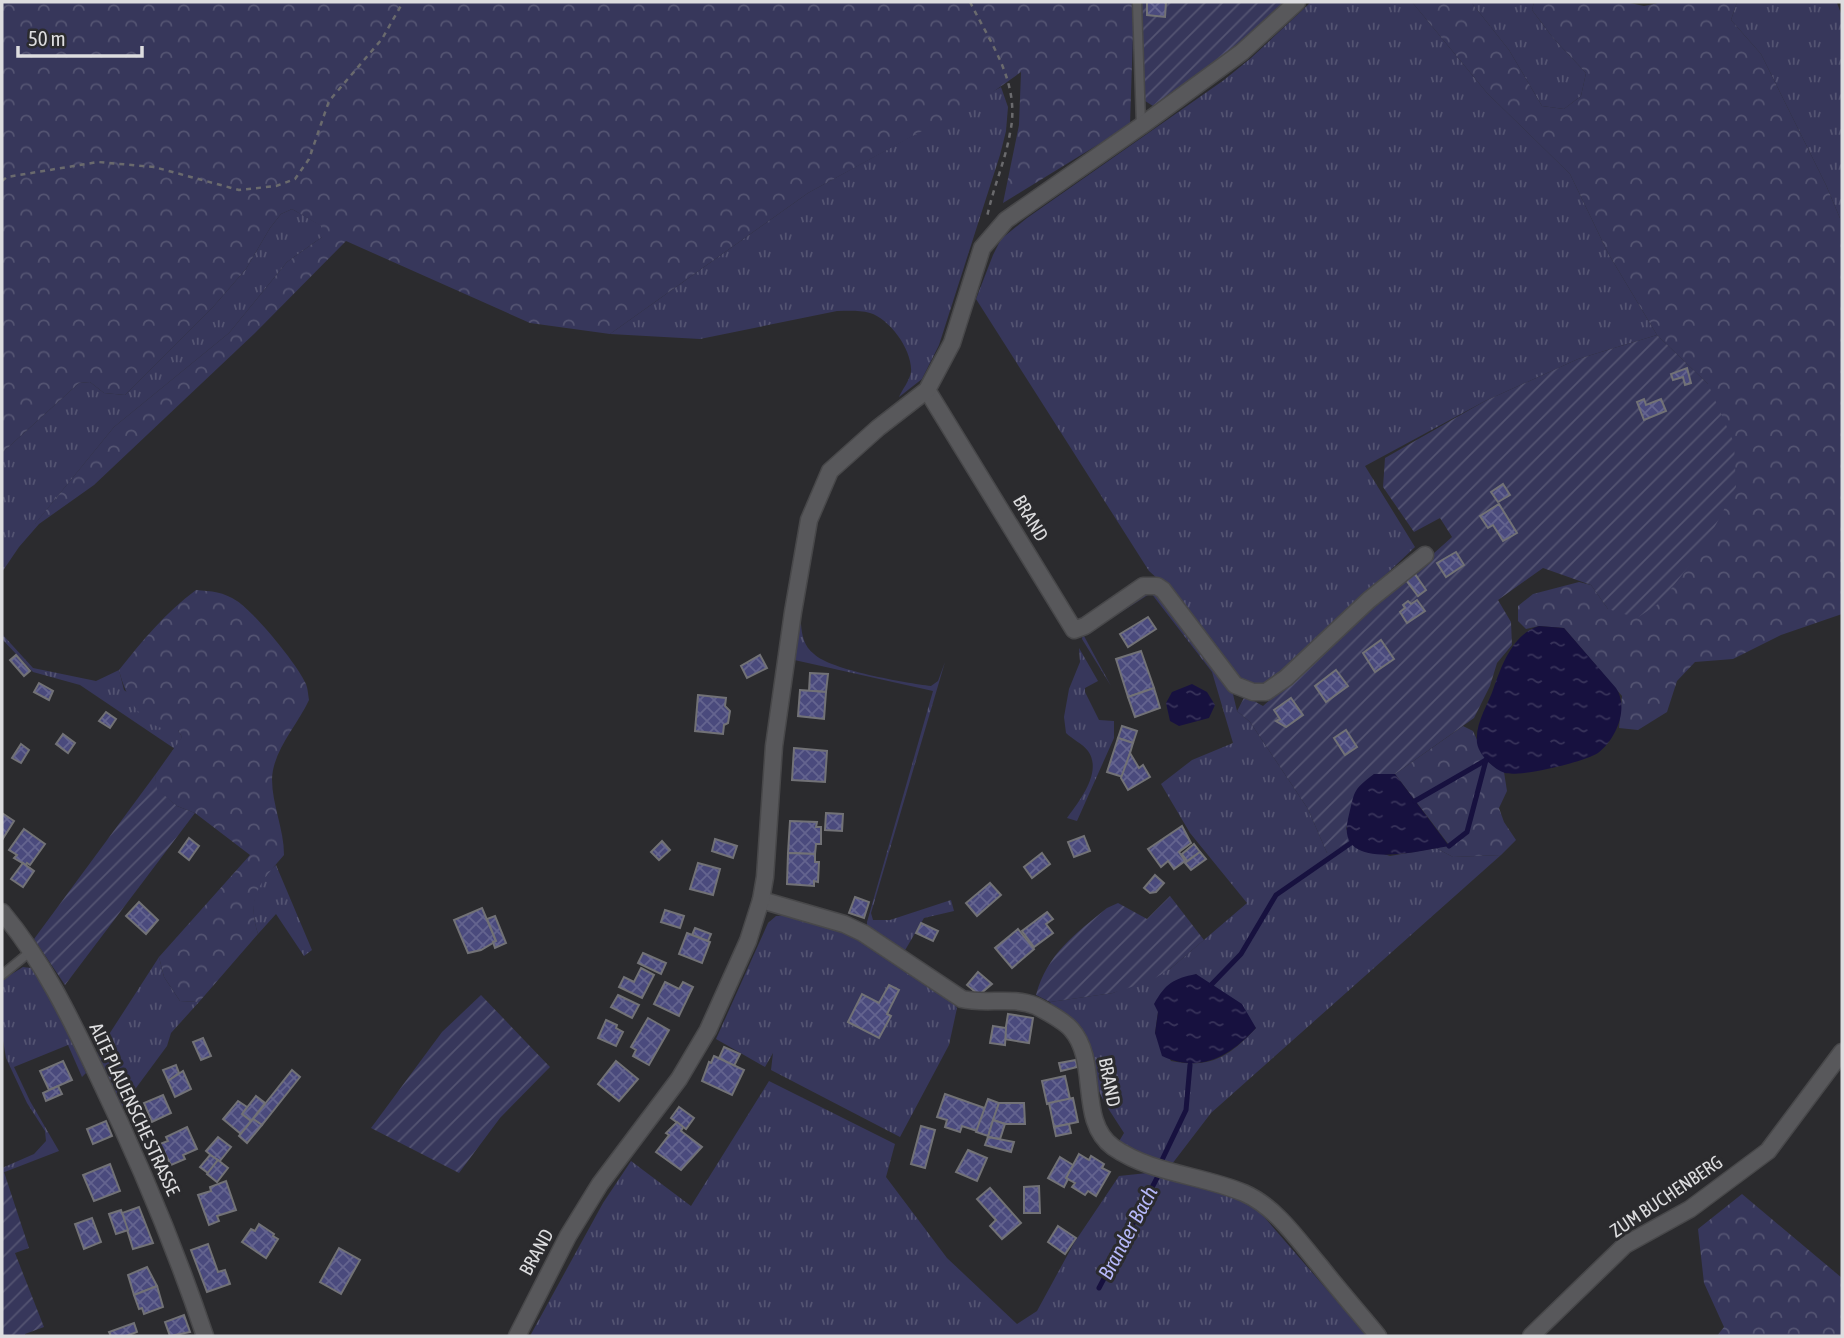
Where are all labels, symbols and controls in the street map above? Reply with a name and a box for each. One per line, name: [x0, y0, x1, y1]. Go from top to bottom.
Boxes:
scale bar: [18, 14, 142, 58]
text: 50 m: [28, 26, 66, 50]
street label: BRAND: [1009, 491, 1053, 545]
street label: ALTE PLAUENSCHE STRASSE: [85, 1019, 185, 1199]
street label: BRAND: [1094, 1056, 1126, 1108]
street label: ZUM BUCHENBERG: [1606, 1150, 1726, 1242]
water label: Brander Bach: [1093, 1182, 1162, 1283]
street label: BRAND: [514, 1225, 558, 1279]

